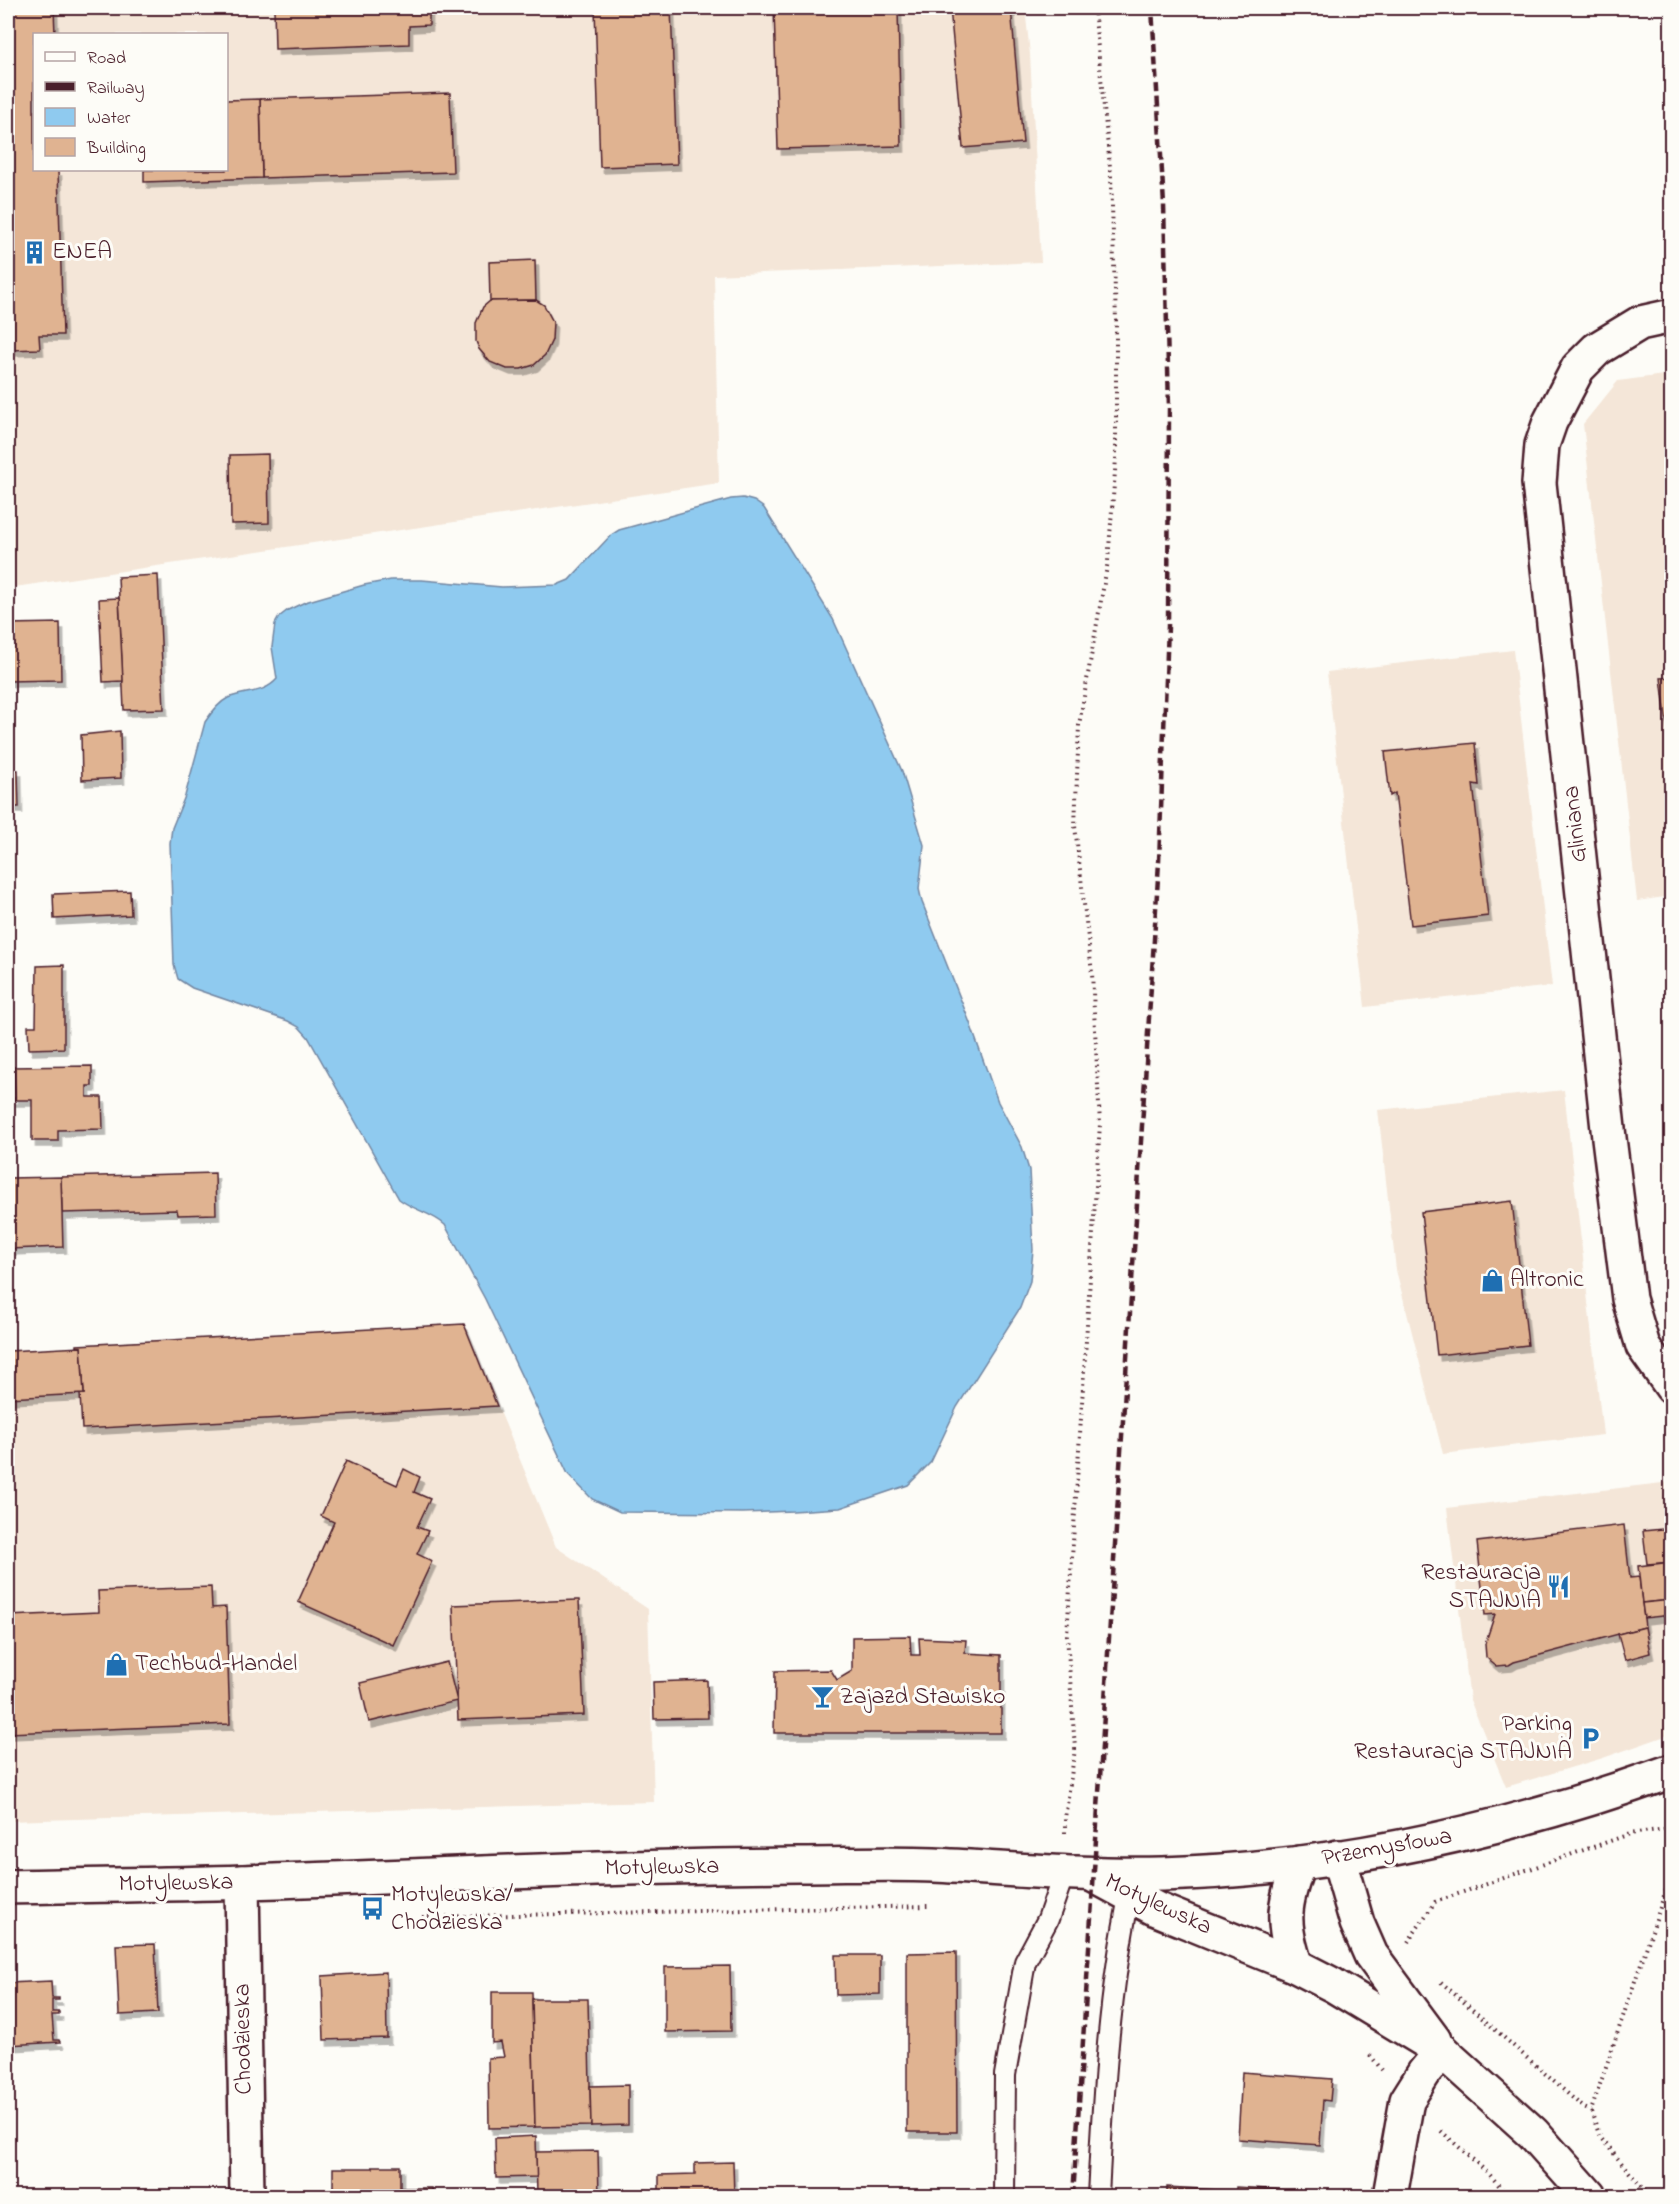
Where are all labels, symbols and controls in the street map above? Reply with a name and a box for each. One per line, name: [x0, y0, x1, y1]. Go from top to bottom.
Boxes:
legend: [33, 33, 228, 171]
text: Road: [87, 46, 126, 72]
text: Railway: [87, 76, 144, 102]
text: Water: [87, 106, 131, 132]
text: Building: [86, 136, 146, 163]
place label: ENEA: [52, 235, 112, 270]
building icon: ENEA: [21, 239, 47, 265]
street label: Gliniana: [1555, 784, 1597, 864]
place label: Altronic: [1510, 1263, 1584, 1298]
shop icon: Altronic: [1479, 1267, 1505, 1293]
place label: Restauracja STAJNIA: [1421, 1556, 1541, 1619]
restaurant icon: Restauracja STAJNIA: [1546, 1574, 1572, 1600]
place label: Techbud-Handel: [135, 1647, 297, 1682]
shop icon: Techbud-Handel: [104, 1651, 130, 1677]
place label: Zajazd Stawisko: [840, 1680, 1006, 1715]
bar icon: Zajazd Stawisko: [809, 1684, 835, 1710]
place label: Parking Restauracja STAJNIA: [1354, 1707, 1572, 1770]
parking icon: Parking Restauracja STAJNIA: [1577, 1725, 1603, 1751]
street label: Przemysłowa: [1319, 1819, 1455, 1878]
street label: Motylewska: [604, 1850, 720, 1887]
street label: Motylewska: [1098, 1865, 1217, 1946]
street label: Motylewska: [118, 1866, 234, 1903]
place label: Motylewska/ Chodzieska: [391, 1878, 514, 1941]
bus stop icon: Motylewska/ Chodzieska: [360, 1896, 386, 1922]
street label: Chodzieska: [226, 1983, 262, 2095]

